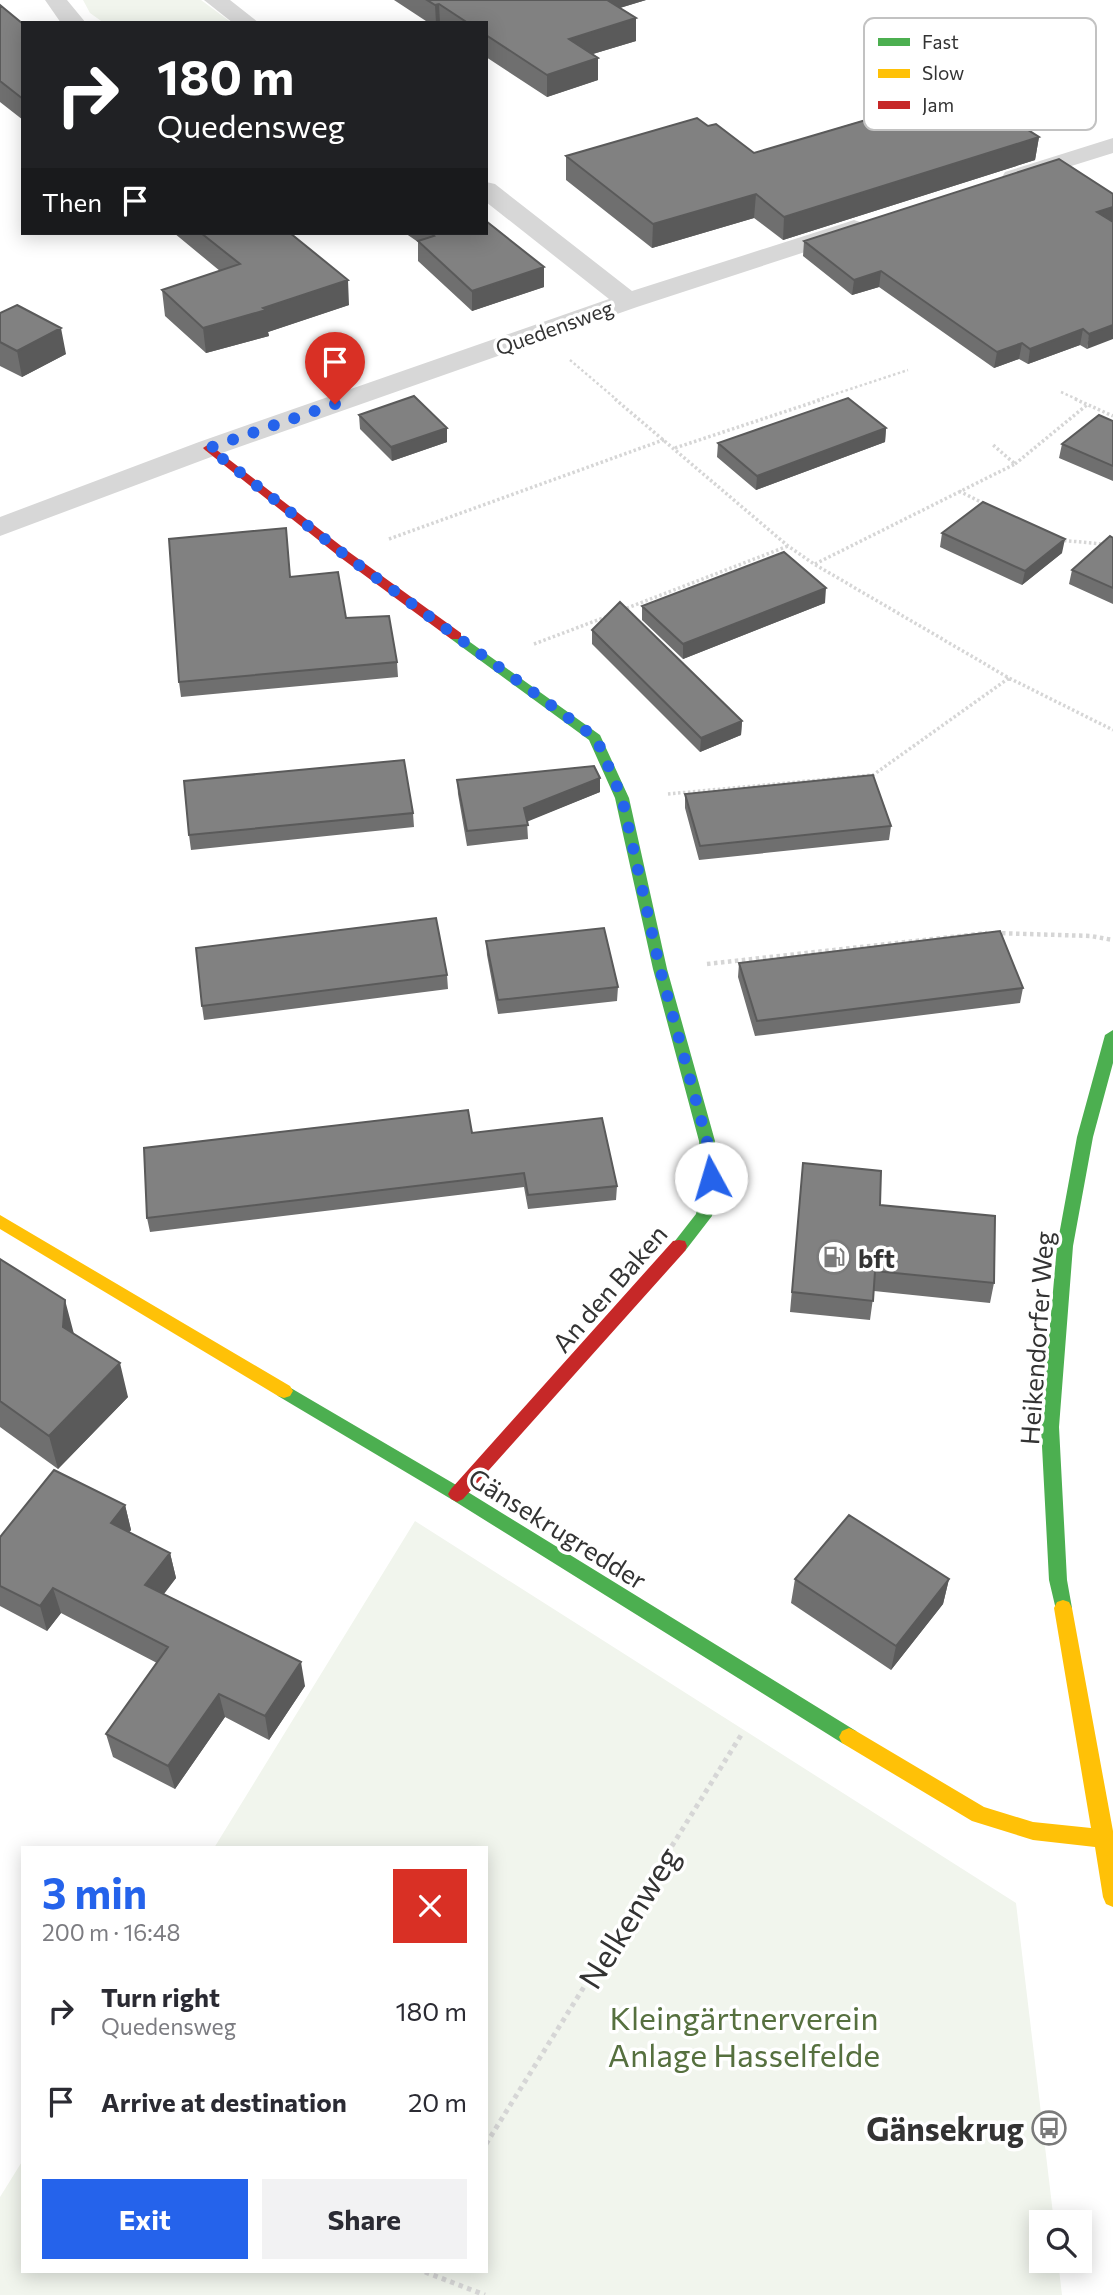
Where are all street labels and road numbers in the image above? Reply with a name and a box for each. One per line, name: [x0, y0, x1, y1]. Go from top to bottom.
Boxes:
street label: Quedensweg: [492, 294, 616, 360]
street label: An den Baken: [545, 1218, 673, 1358]
street label: Heikendorfer Weg: [1013, 1230, 1059, 1446]
street label: Gänsekrugredder: [463, 1461, 653, 1595]
street label: Nelkenweg: [569, 1839, 687, 1995]

